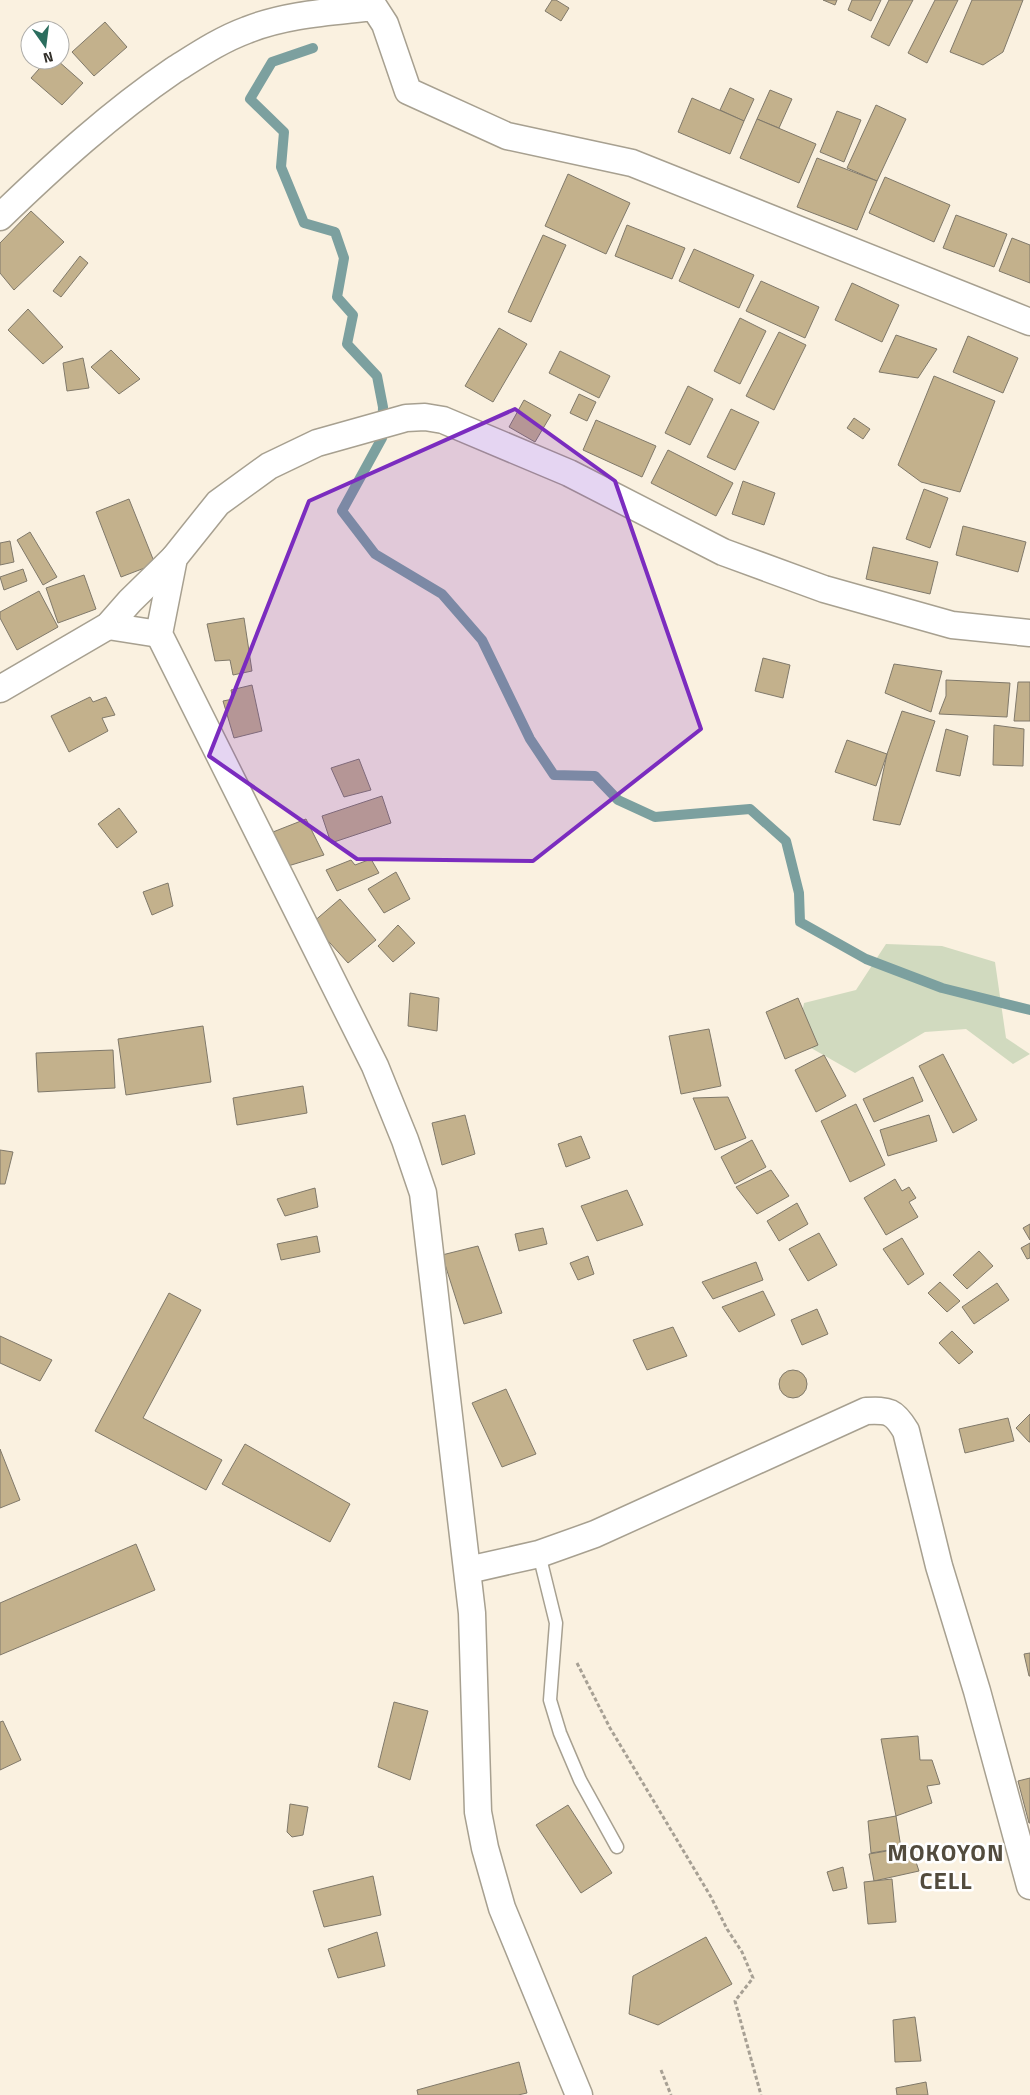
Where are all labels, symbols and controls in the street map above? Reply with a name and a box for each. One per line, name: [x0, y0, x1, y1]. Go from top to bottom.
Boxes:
north arrow: [20, 20, 70, 70]
text: N: [41, 47, 56, 69]
district label: MOKOYON CELL: [887, 1834, 1005, 1898]

